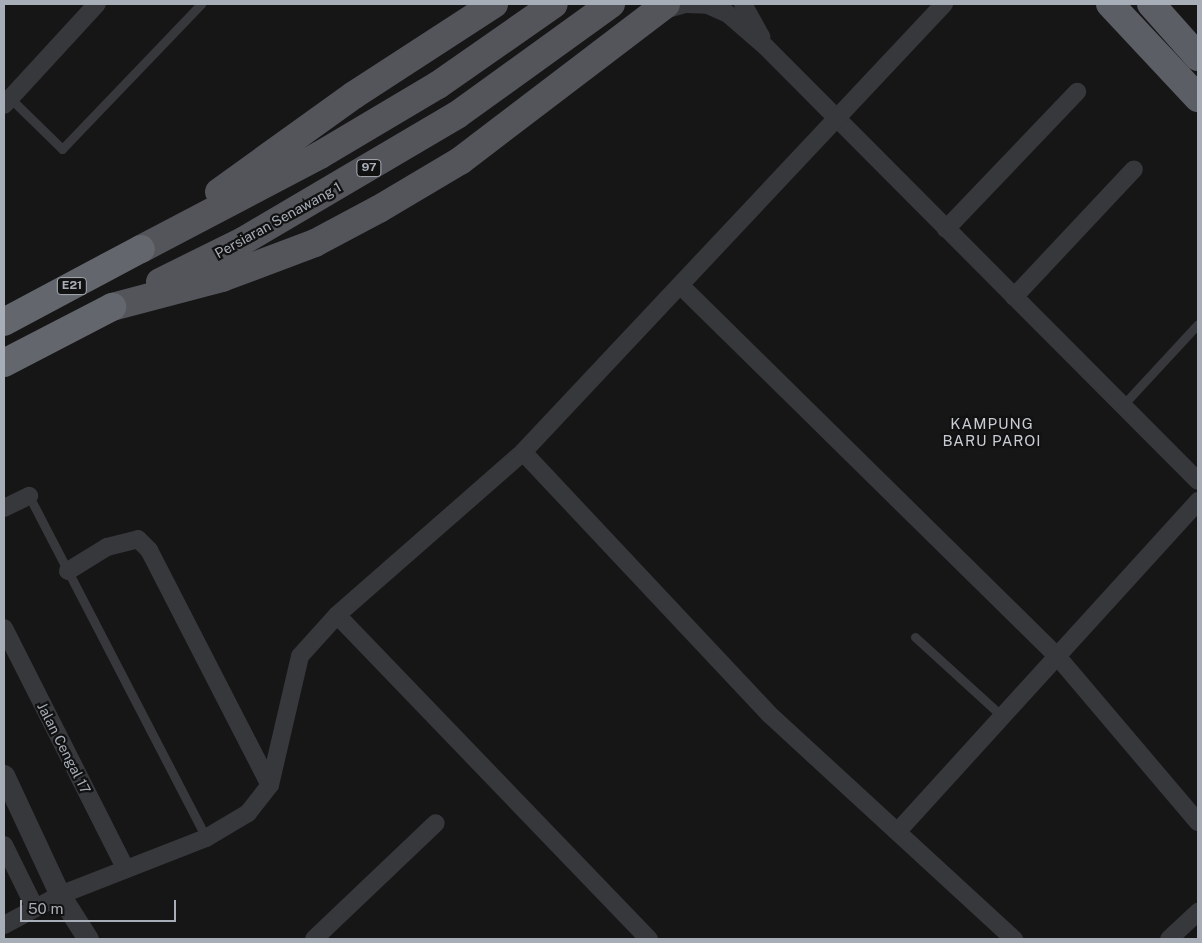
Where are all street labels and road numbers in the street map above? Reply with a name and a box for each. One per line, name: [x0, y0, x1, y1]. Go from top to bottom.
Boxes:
road number: 97: [355, 158, 383, 178]
street label: Persiaran Senawang 1: [212, 178, 344, 262]
road number: E21: [56, 276, 88, 296]
street label: Jalan Cengal 17: [34, 700, 94, 796]

